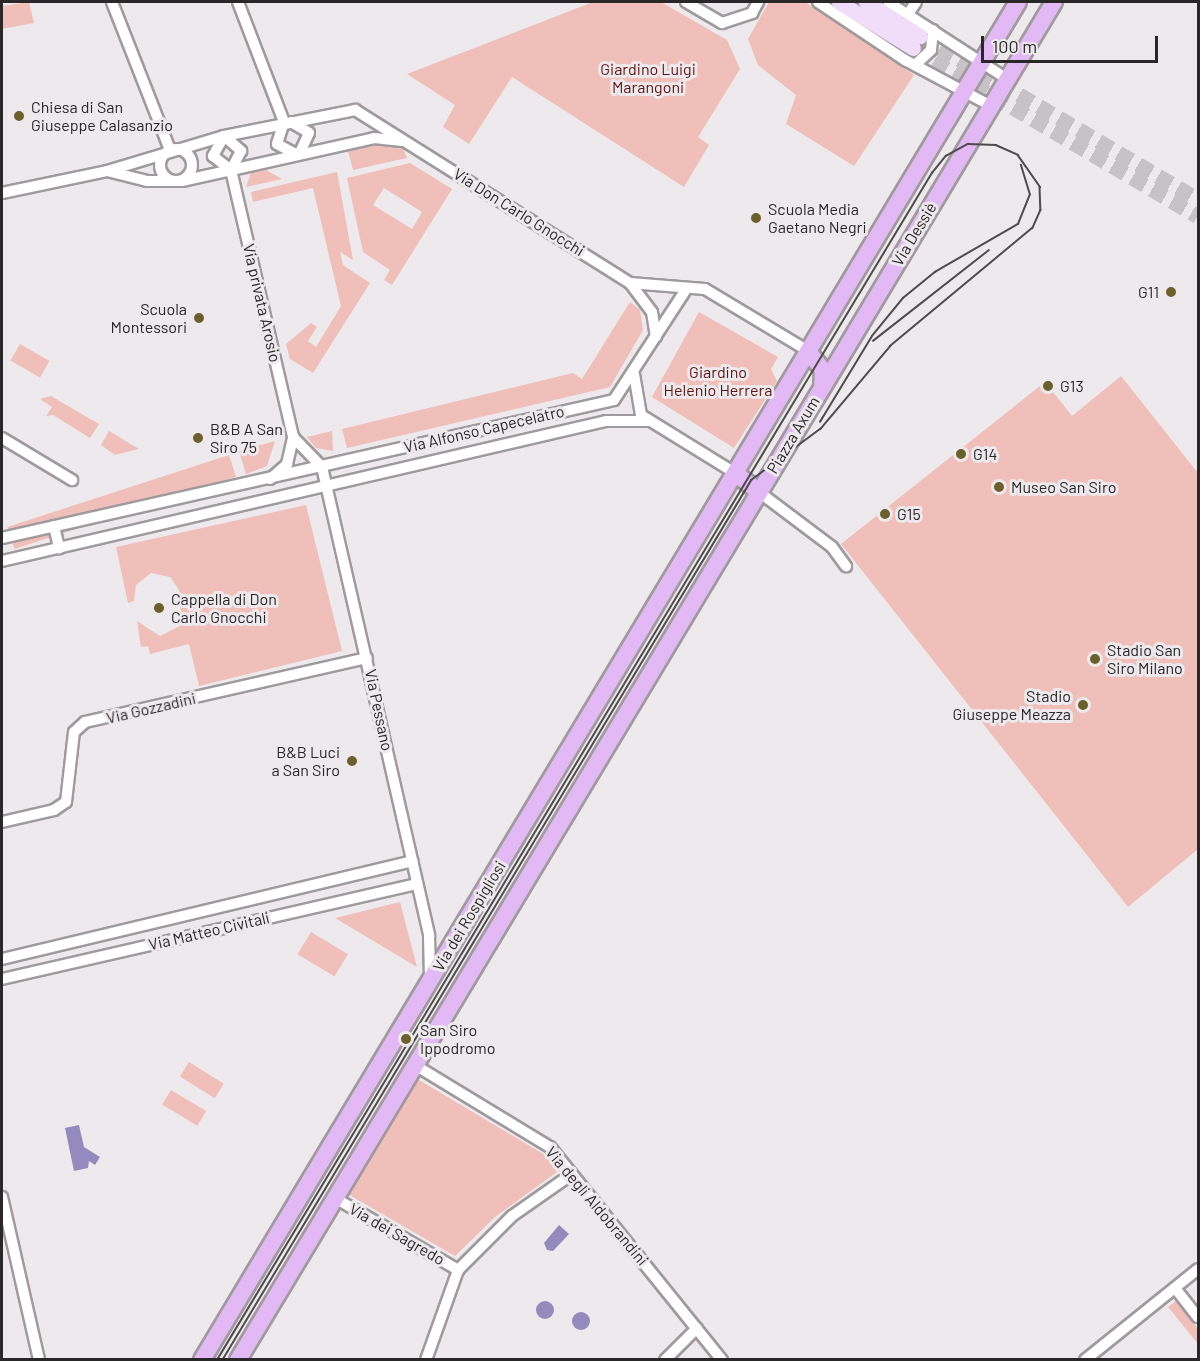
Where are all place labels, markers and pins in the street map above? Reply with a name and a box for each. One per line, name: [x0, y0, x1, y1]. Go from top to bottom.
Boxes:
place label: Chiesa di San Giuseppe Calasanzio: [31, 97, 173, 135]
marker: Chiesa di San Giuseppe Calasanzio: [12, 109, 26, 123]
place label: Scuola Media Gaetano Negri: [768, 199, 867, 237]
marker: Scuola Media Gaetano Negri: [749, 211, 763, 225]
place label: G11: [1138, 282, 1159, 302]
marker: G11: [1164, 285, 1178, 299]
place label: Scuola Montessori: [110, 299, 187, 337]
marker: Scuola Montessori: [192, 311, 206, 325]
place label: G13: [1060, 376, 1084, 396]
marker: G13: [1041, 379, 1055, 393]
place label: B&B A San Siro 75: [210, 419, 283, 457]
marker: B&B A San Siro 75: [191, 431, 205, 445]
place label: G14: [973, 444, 997, 464]
marker: G14: [954, 447, 968, 461]
place label: Museo San Siro: [1011, 477, 1116, 497]
marker: Museo San Siro: [992, 480, 1006, 494]
place label: G15: [897, 504, 921, 524]
marker: G15: [878, 507, 892, 521]
place label: Cappella di Don Carlo Gnocchi: [171, 589, 277, 627]
marker: Cappella di Don Carlo Gnocchi: [152, 601, 166, 615]
place label: Stadio San Siro Milano: [1107, 640, 1183, 678]
marker: Stadio San Siro Milano: [1088, 652, 1102, 666]
place label: Stadio Giuseppe Meazza: [953, 686, 1071, 724]
marker: Stadio Giuseppe Meazza: [1076, 698, 1090, 712]
place label: B&B Luci a San Siro: [271, 742, 340, 780]
marker: B&B Luci a San Siro: [345, 754, 359, 768]
place label: San Siro Ippodromo: [420, 1020, 495, 1058]
marker: San Siro Ippodromo: [397, 1030, 415, 1048]

